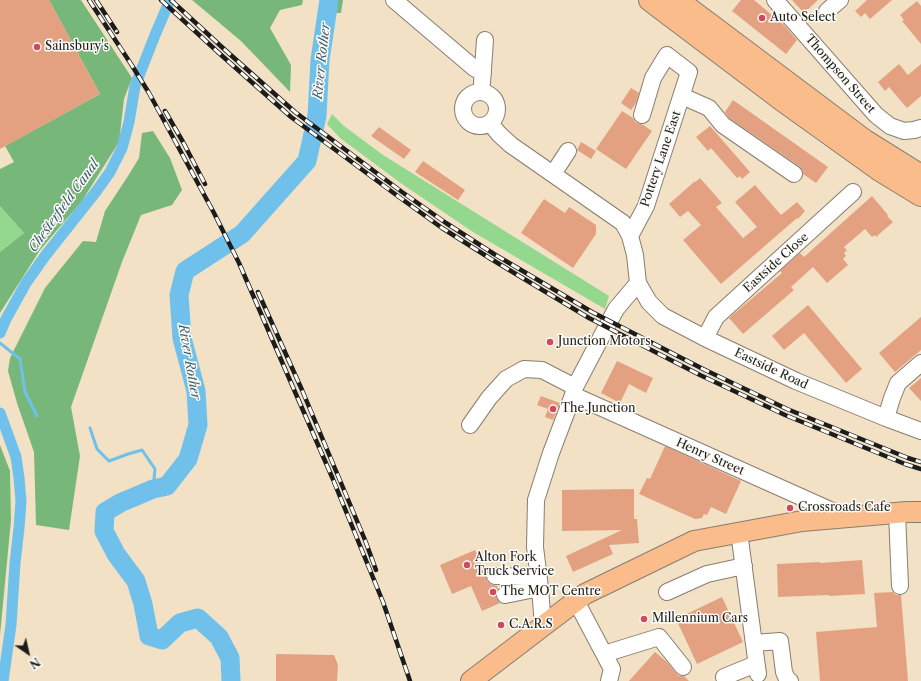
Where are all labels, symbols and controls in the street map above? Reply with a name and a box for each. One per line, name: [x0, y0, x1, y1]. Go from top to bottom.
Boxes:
place label: Auto Select: [770, 11, 836, 25]
marker: Auto Select: [757, 13, 767, 23]
water label: River Rother: [310, 22, 334, 100]
street label: Thompson Street: [802, 32, 878, 116]
place label: Sainsbury's: [45, 40, 109, 54]
marker: Sainsbury's: [32, 42, 42, 52]
street label: Pottery Lane East: [638, 109, 684, 209]
water label: Chesterfield Canal: [25, 157, 103, 255]
street label: Eastside Close: [741, 230, 811, 296]
water label: River Rother: [175, 323, 203, 401]
place label: Junction Motors: [558, 335, 650, 349]
marker: Junction Motors: [545, 337, 555, 347]
street label: Eastside Road: [732, 346, 810, 392]
place label: The Junction: [561, 402, 636, 416]
marker: The Junction: [548, 404, 558, 414]
street label: Henry Street: [674, 436, 746, 478]
place label: Crossroads Cafe: [798, 501, 891, 515]
marker: Crossroads Cafe: [785, 503, 795, 513]
place label: Alton Fork Truck Service: [475, 551, 554, 579]
marker: Alton Fork Truck Service: [462, 560, 472, 570]
place label: The MOT Centre: [501, 585, 601, 599]
marker: The MOT Centre: [488, 587, 498, 597]
place label: Millennium Cars: [652, 612, 748, 626]
marker: Millennium Cars: [639, 614, 649, 624]
place label: C.A.R.S: [509, 618, 553, 632]
marker: C.A.R.S: [496, 620, 506, 630]
north arrow: [8, 633, 48, 673]
text: N: [27, 654, 43, 671]

